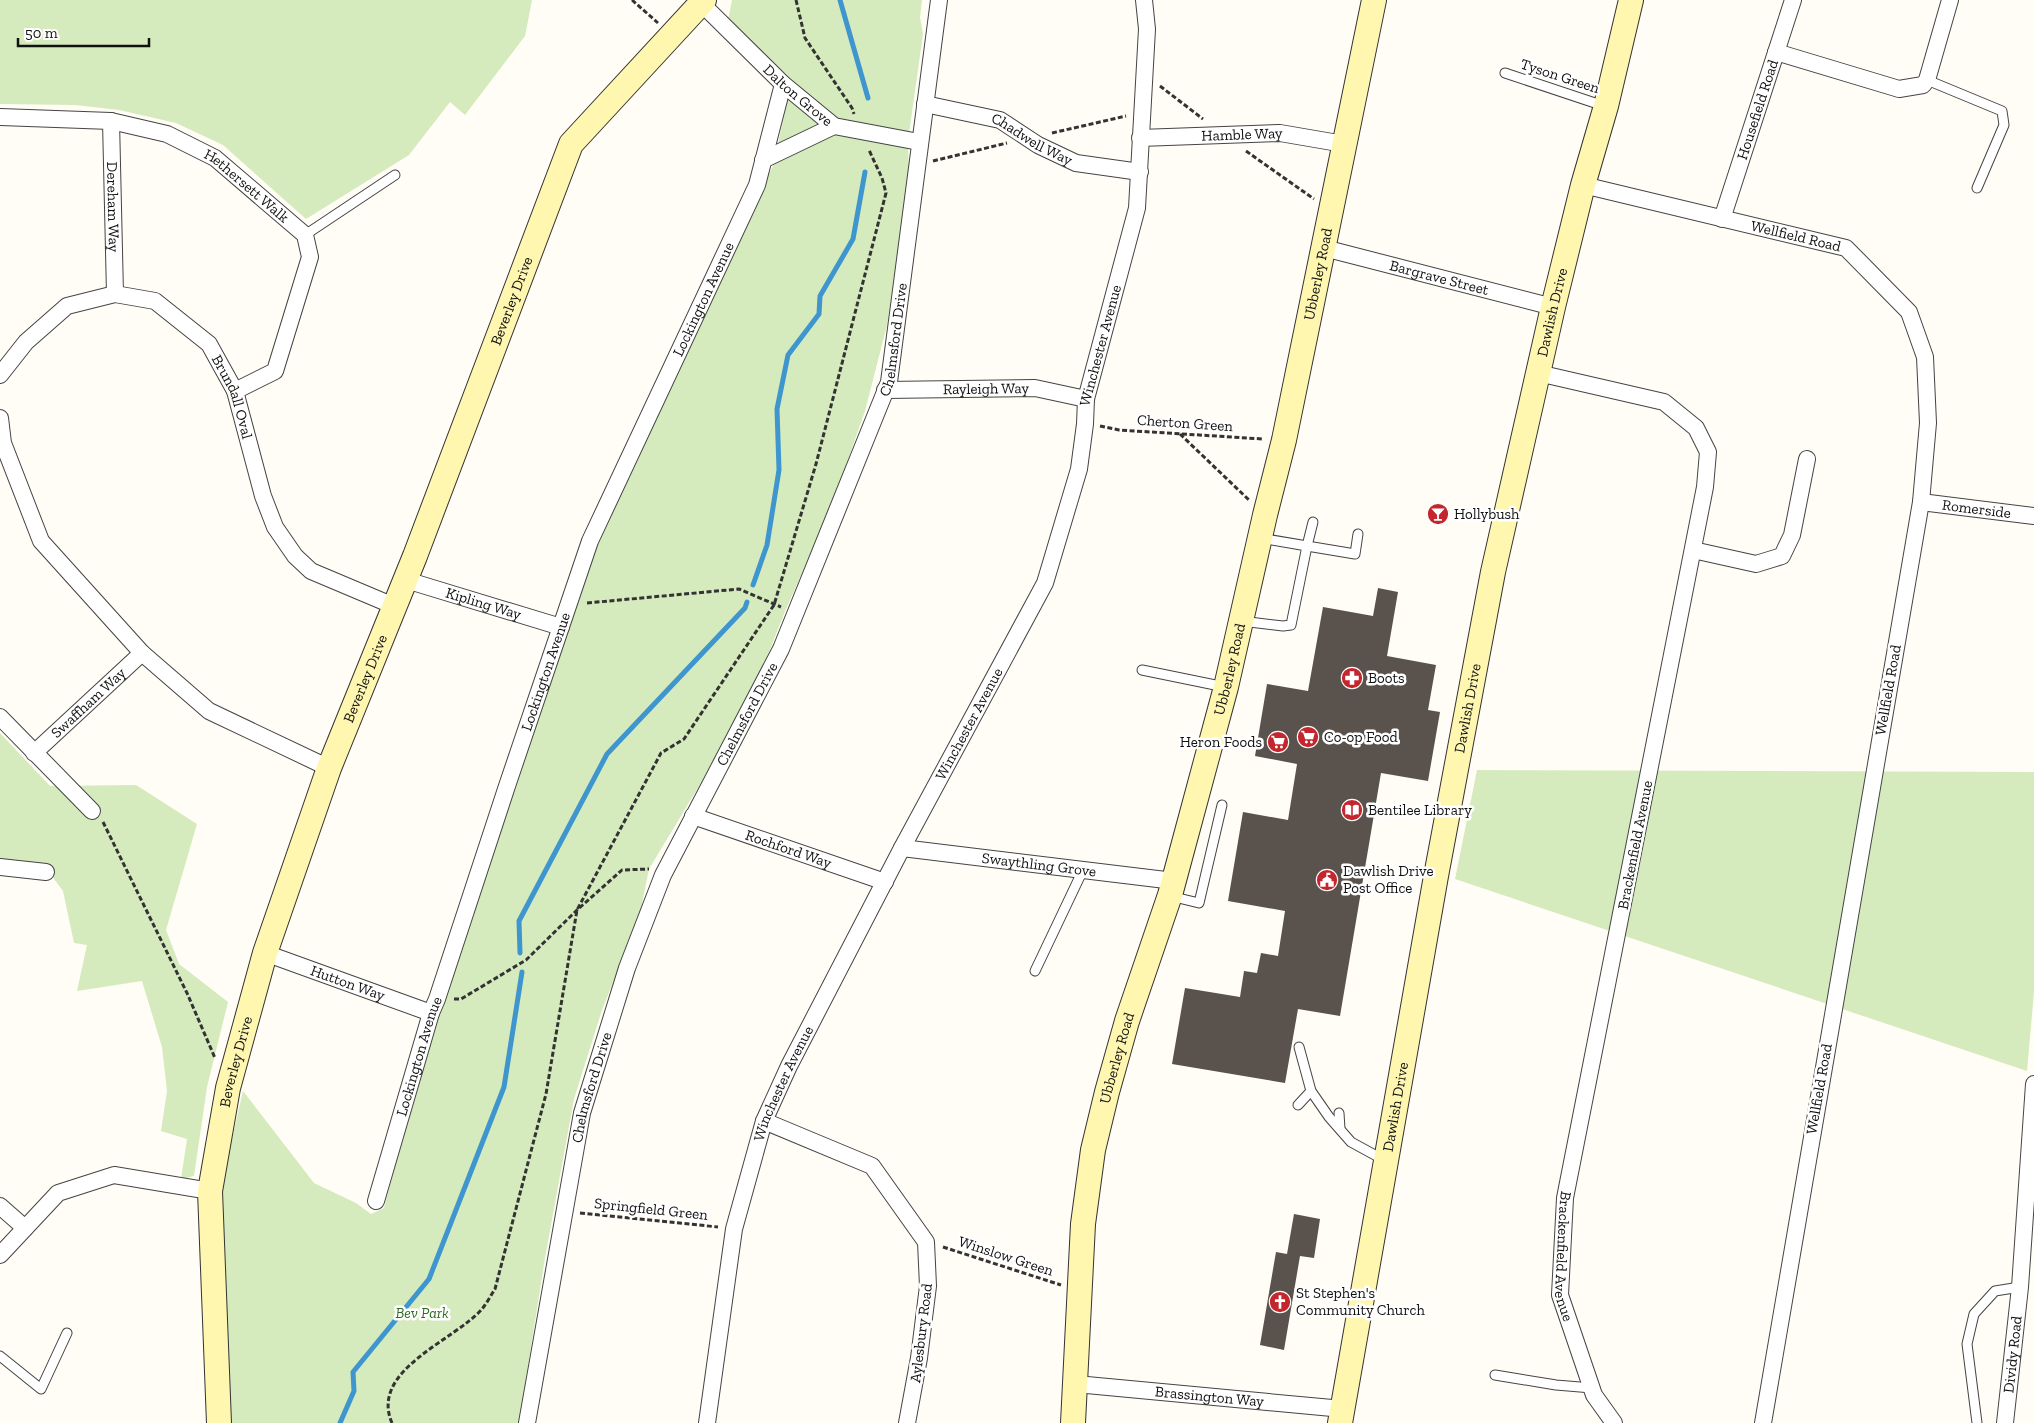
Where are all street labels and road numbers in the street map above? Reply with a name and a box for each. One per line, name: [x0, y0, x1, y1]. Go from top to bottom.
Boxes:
street label: Tyson Green: [1518, 55, 1602, 97]
street label: Housefield Road: [1733, 57, 1782, 162]
street label: Dalton Grove: [760, 61, 836, 130]
street label: Chadwell Way: [990, 110, 1076, 169]
street label: Hamble Way: [1201, 124, 1283, 145]
street label: Hethersett Walk: [201, 145, 293, 226]
street label: Dereham Way: [103, 162, 123, 253]
street label: Wellfield Road: [1749, 217, 1844, 256]
street label: Ubberley Road: [1300, 226, 1336, 322]
street label: Lockington Avenue: [669, 239, 738, 359]
street label: Beverley Drive: [487, 254, 537, 348]
street label: Bargrave Street: [1388, 256, 1491, 299]
street label: Dawlish Drive: [1533, 266, 1571, 358]
street label: Chelmsford Drive: [875, 282, 911, 399]
street label: Winchester Avenue: [1076, 283, 1125, 408]
street label: Brundall Oval: [208, 352, 256, 441]
street label: Rayleigh Way: [943, 379, 1030, 398]
street label: Cherton Green: [1136, 411, 1234, 435]
street label: Romerside: [1941, 496, 2012, 522]
street label: Kipling Way: [444, 584, 524, 624]
street label: Lockington Avenue: [517, 610, 574, 733]
street label: Ubberley Road: [1210, 621, 1249, 717]
street label: Beverley Drive: [339, 632, 391, 725]
street label: Wellfield Road: [1871, 642, 1905, 737]
street label: Chelmsford Drive: [713, 659, 782, 769]
street label: Dawlish Drive: [1450, 662, 1485, 754]
street label: Swaffham Way: [47, 663, 130, 742]
street label: Winchester Avenue: [931, 665, 1007, 783]
street label: Brackenfield Avenue: [1614, 779, 1656, 911]
street label: Rochford Way: [743, 826, 834, 872]
street label: Swaythling Grove: [981, 849, 1097, 880]
street label: Hutton Way: [308, 961, 388, 1005]
street label: Lockington Avenue: [392, 994, 446, 1118]
street label: Ubberley Road: [1096, 1009, 1139, 1105]
street label: Beverley Drive: [216, 1014, 256, 1109]
street label: Winchester Avenue: [750, 1023, 817, 1143]
street label: Chelmsford Drive: [568, 1030, 616, 1144]
street label: Wellfield Road: [1802, 1041, 1836, 1136]
street label: Dawlish Drive: [1379, 1061, 1412, 1153]
street label: Brackenfield Avenue: [1551, 1190, 1577, 1324]
street label: Springfield Green: [593, 1194, 709, 1224]
street label: Winslow Green: [956, 1232, 1056, 1280]
street label: Aylesbury Road: [906, 1282, 936, 1384]
street label: Dividy Road: [1999, 1314, 2026, 1394]
street label: Brassington Way: [1154, 1382, 1265, 1411]

